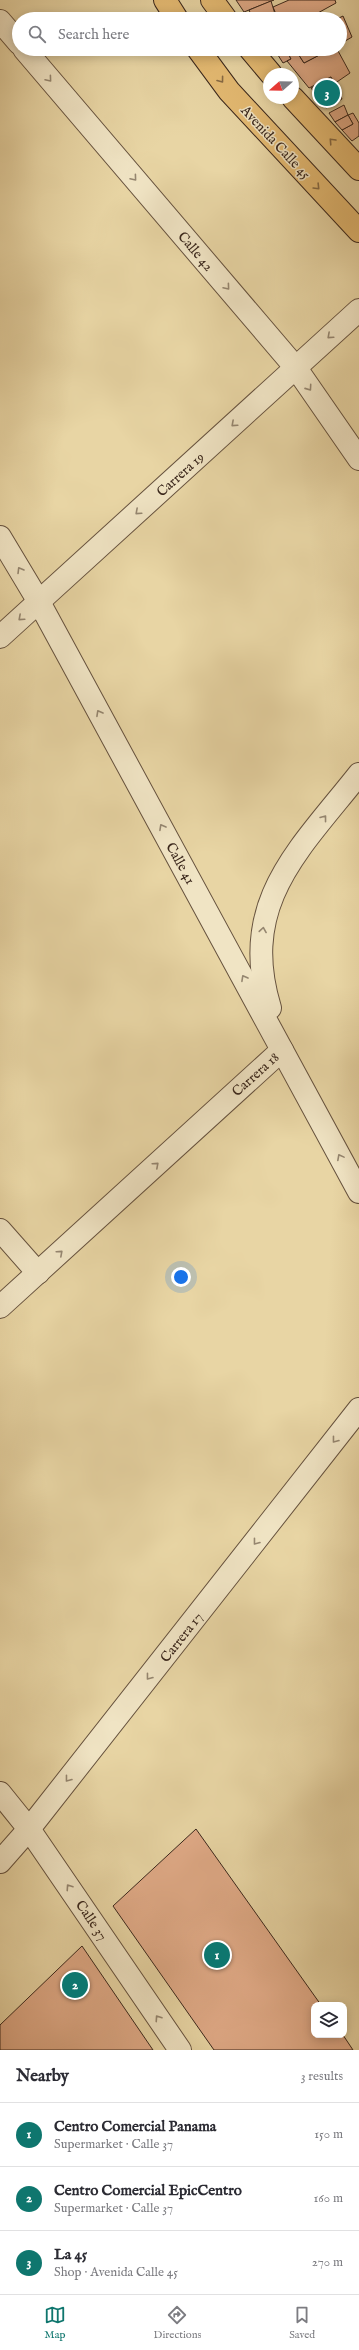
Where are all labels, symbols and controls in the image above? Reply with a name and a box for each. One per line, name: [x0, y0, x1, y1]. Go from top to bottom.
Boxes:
search box: [12, 12, 347, 56]
icon: search: [26, 23, 48, 45]
text: Search here: [58, 25, 129, 44]
north arrow: [263, 68, 299, 104]
one-way arrow: [45, 74, 52, 81]
one-way arrow: [216, 76, 223, 83]
pin: 3: [314, 78, 340, 108]
street label: Avenida Calle 45: [236, 101, 314, 183]
one-way arrow: [330, 138, 337, 146]
one-way arrow: [129, 173, 136, 180]
one-way arrow: [312, 182, 320, 190]
street label: Calle 42: [173, 228, 217, 276]
one-way arrow: [222, 283, 229, 290]
one-way arrow: [327, 332, 335, 339]
one-way arrow: [304, 383, 311, 390]
one-way arrow: [231, 419, 239, 427]
street label: Carrera 19: [153, 449, 208, 501]
one-way arrow: [135, 507, 143, 514]
one-way arrow: [17, 567, 24, 574]
one-way arrow: [19, 613, 26, 620]
one-way arrow: [97, 710, 104, 717]
one-way arrow: [320, 815, 327, 822]
one-way arrow: [159, 824, 166, 831]
street label: Calle 41: [161, 839, 199, 888]
one-way arrow: [258, 927, 267, 933]
one-way arrow: [241, 975, 248, 983]
street label: Carrera 18: [228, 1049, 283, 1101]
one-way arrow: [338, 1154, 345, 1162]
one-way arrow: [151, 1162, 159, 1170]
one-way arrow: [55, 1250, 63, 1257]
your location: [171, 1267, 191, 1287]
one-way arrow: [333, 1435, 340, 1442]
one-way arrow: [253, 1538, 260, 1545]
street label: Carrera 17: [157, 1609, 207, 1666]
one-way arrow: [147, 1673, 154, 1680]
one-way arrow: [66, 1775, 73, 1782]
one-way arrow: [66, 1884, 74, 1891]
street label: Calle 37: [71, 1897, 111, 1944]
pin: 1: [204, 1940, 230, 1970]
pin: 2: [62, 1970, 88, 2000]
map controls: [311, 2002, 347, 2038]
button: layers: [311, 2002, 347, 2038]
one-way arrow: [155, 2015, 163, 2022]
text: Nearby: [16, 2066, 69, 2087]
text: 3 results: [301, 2068, 343, 2085]
text: Centro Comercial Panama: [54, 2117, 216, 2136]
text: 1: [27, 2126, 31, 2143]
text: 150 m: [314, 2126, 343, 2143]
text: Supermarket · Calle 37: [54, 2136, 173, 2153]
text: Centro Comercial EpicCentro: [54, 2181, 242, 2200]
text: 2: [26, 2190, 32, 2207]
text: 160 m: [313, 2190, 343, 2207]
text: Supermarket · Calle 37: [54, 2200, 173, 2217]
text: La 45: [54, 2245, 87, 2264]
text: 3: [27, 2254, 31, 2271]
text: 270 m: [312, 2254, 343, 2271]
text: Shop · Avenida Calle 45: [54, 2264, 178, 2281]
tab: Map: [44, 2304, 66, 2342]
tab: Directions: [154, 2304, 201, 2342]
tab: Saved: [289, 2304, 315, 2342]

